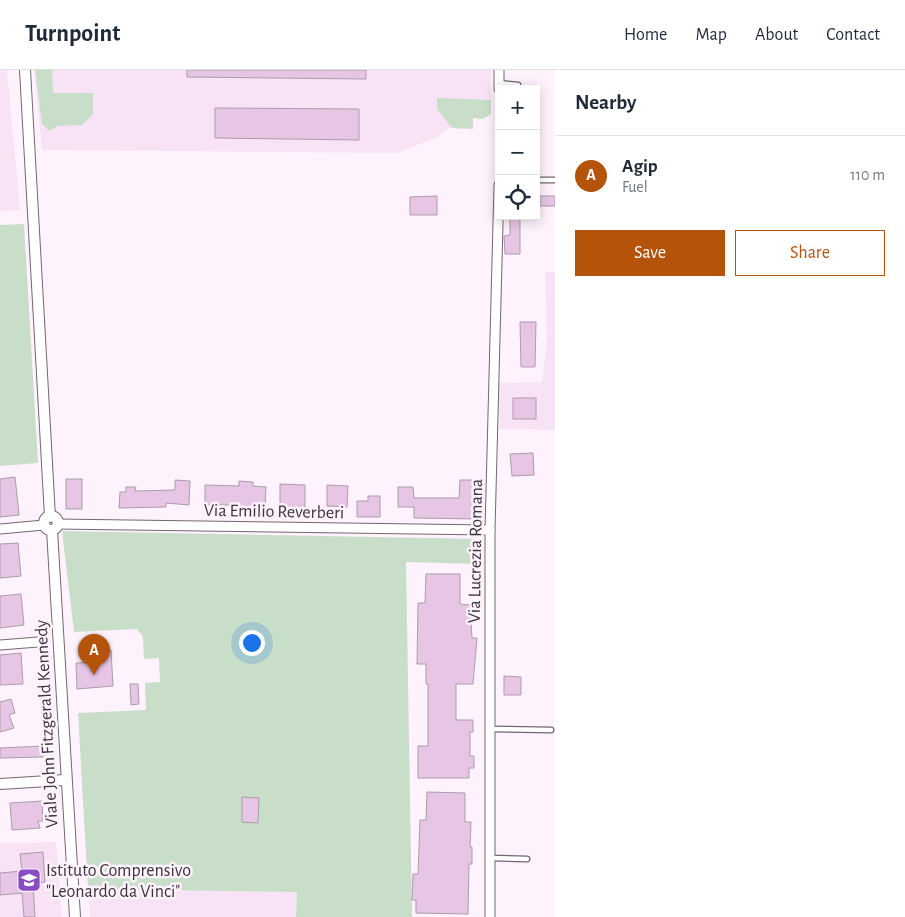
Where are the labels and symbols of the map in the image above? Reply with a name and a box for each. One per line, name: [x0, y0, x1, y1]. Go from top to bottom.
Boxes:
street label: Via Lucrezia Romana: [466, 479, 486, 623]
street label: Via Emilio Reverberi: [204, 502, 344, 522]
street label: Viale John Fitzgerald Kennedy: [33, 619, 61, 829]
your location: [239, 630, 265, 656]
pin: A: [78, 634, 110, 675]
place label: Istituto Comprensivo "Leonardo da Vinci": [46, 862, 191, 901]
school or university icon: Istituto Comprensivo "Leonardo da Vinci": [16, 867, 42, 893]

